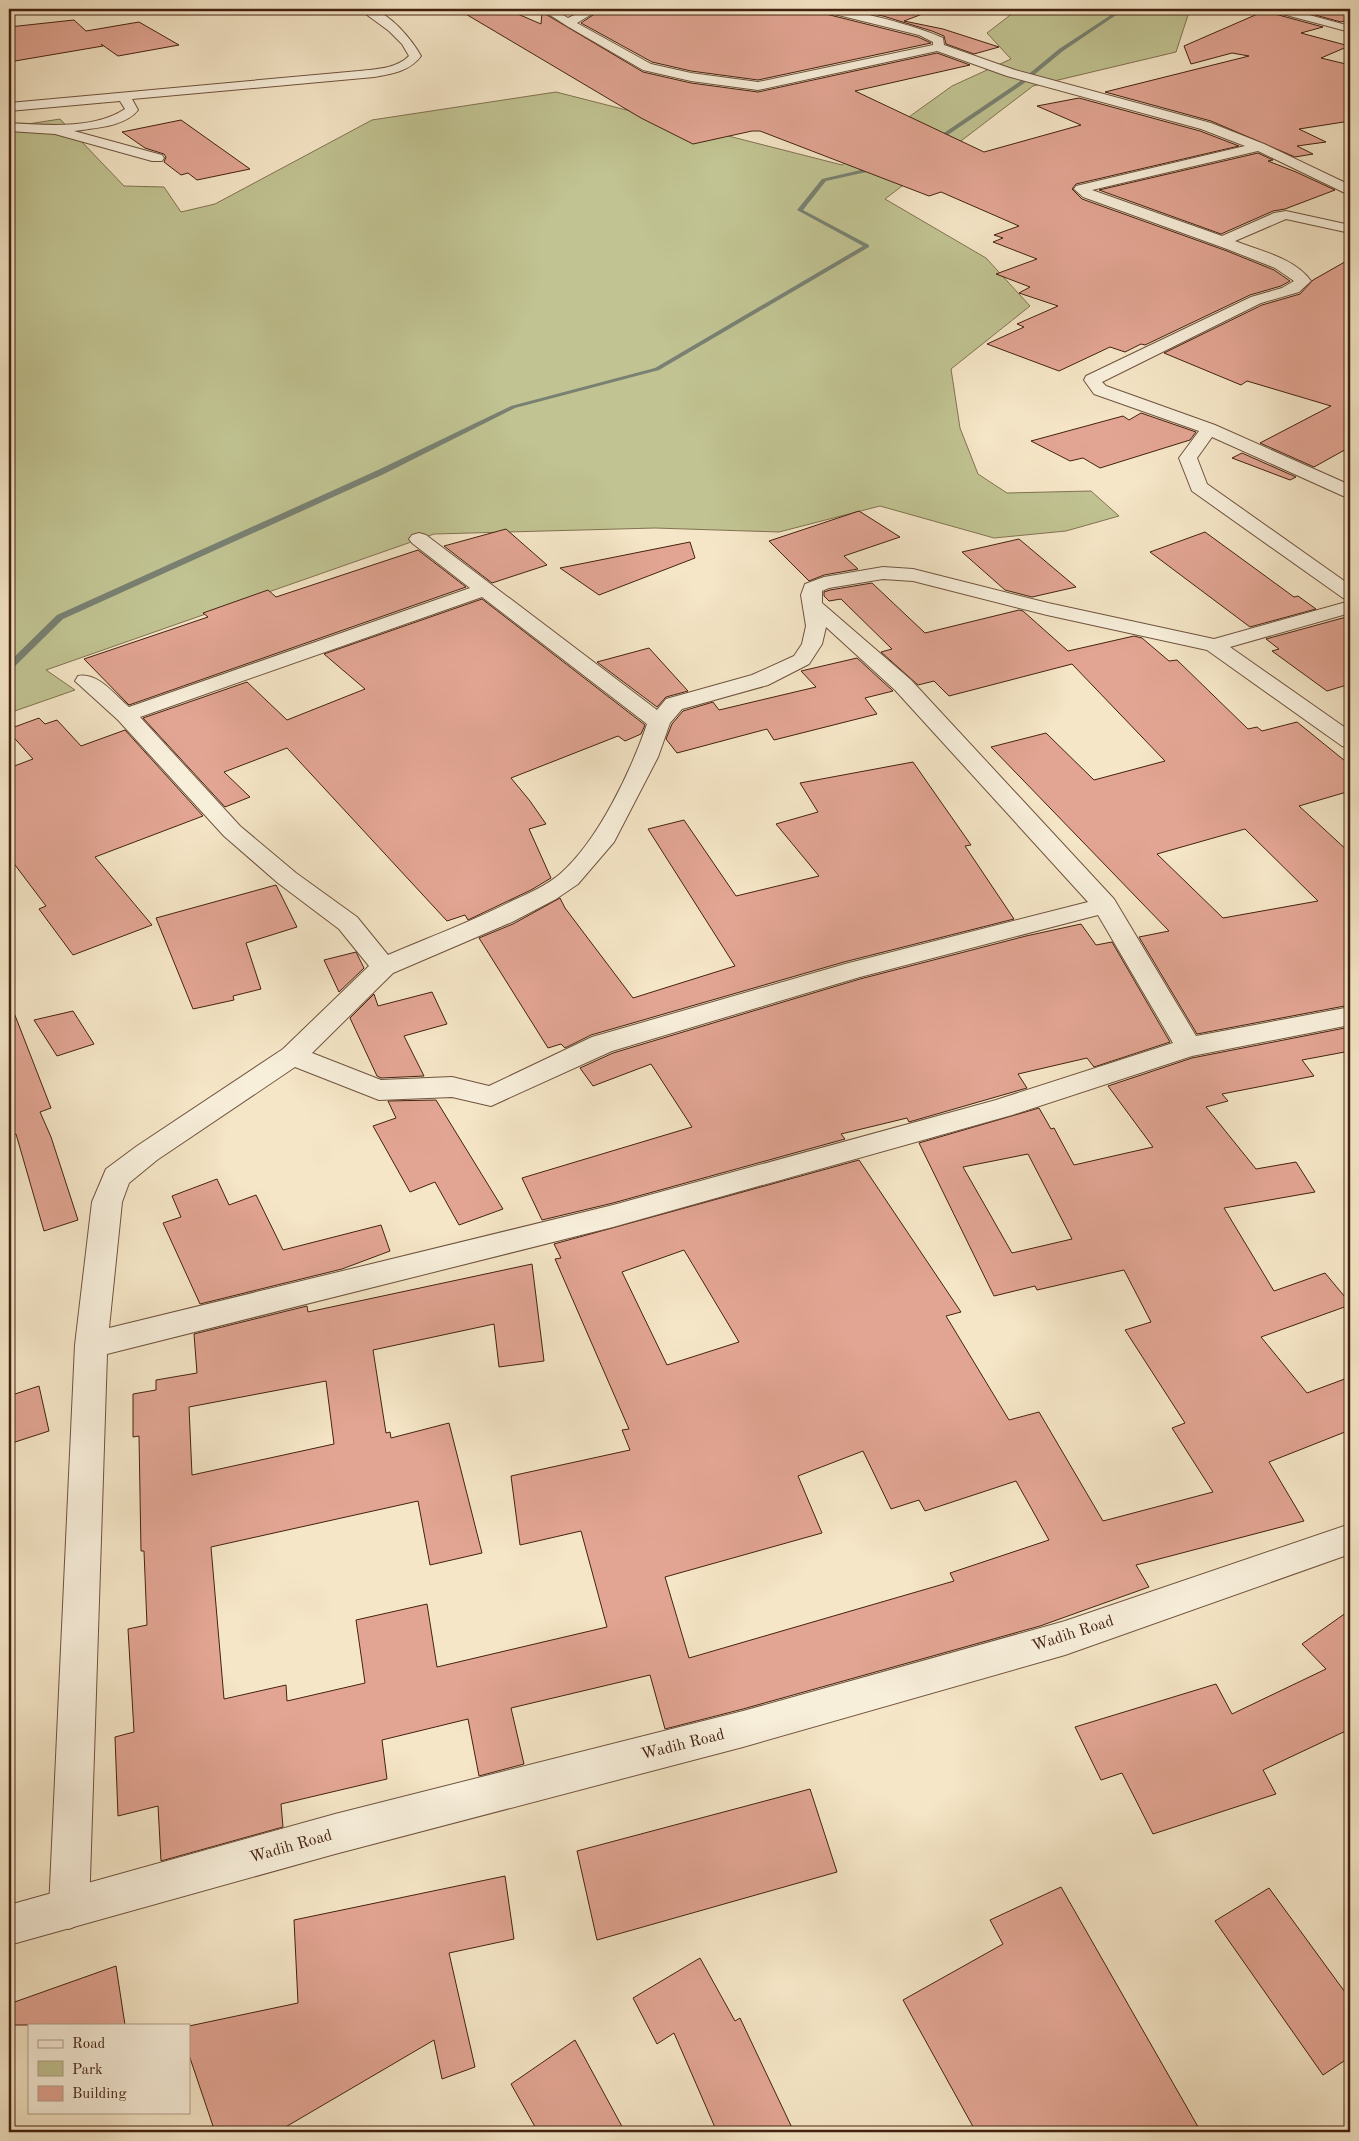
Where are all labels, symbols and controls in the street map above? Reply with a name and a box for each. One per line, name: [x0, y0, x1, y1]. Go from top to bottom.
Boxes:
street label: Wadih Road: [1030, 1613, 1116, 1655]
street label: Wadih Road: [640, 1727, 726, 1763]
street label: Wadih Road: [248, 1828, 334, 1866]
legend: [28, 2024, 190, 2114]
text: Road: [72, 2037, 106, 2052]
text: Park: [72, 2063, 103, 2078]
text: Building: [72, 2087, 127, 2102]

